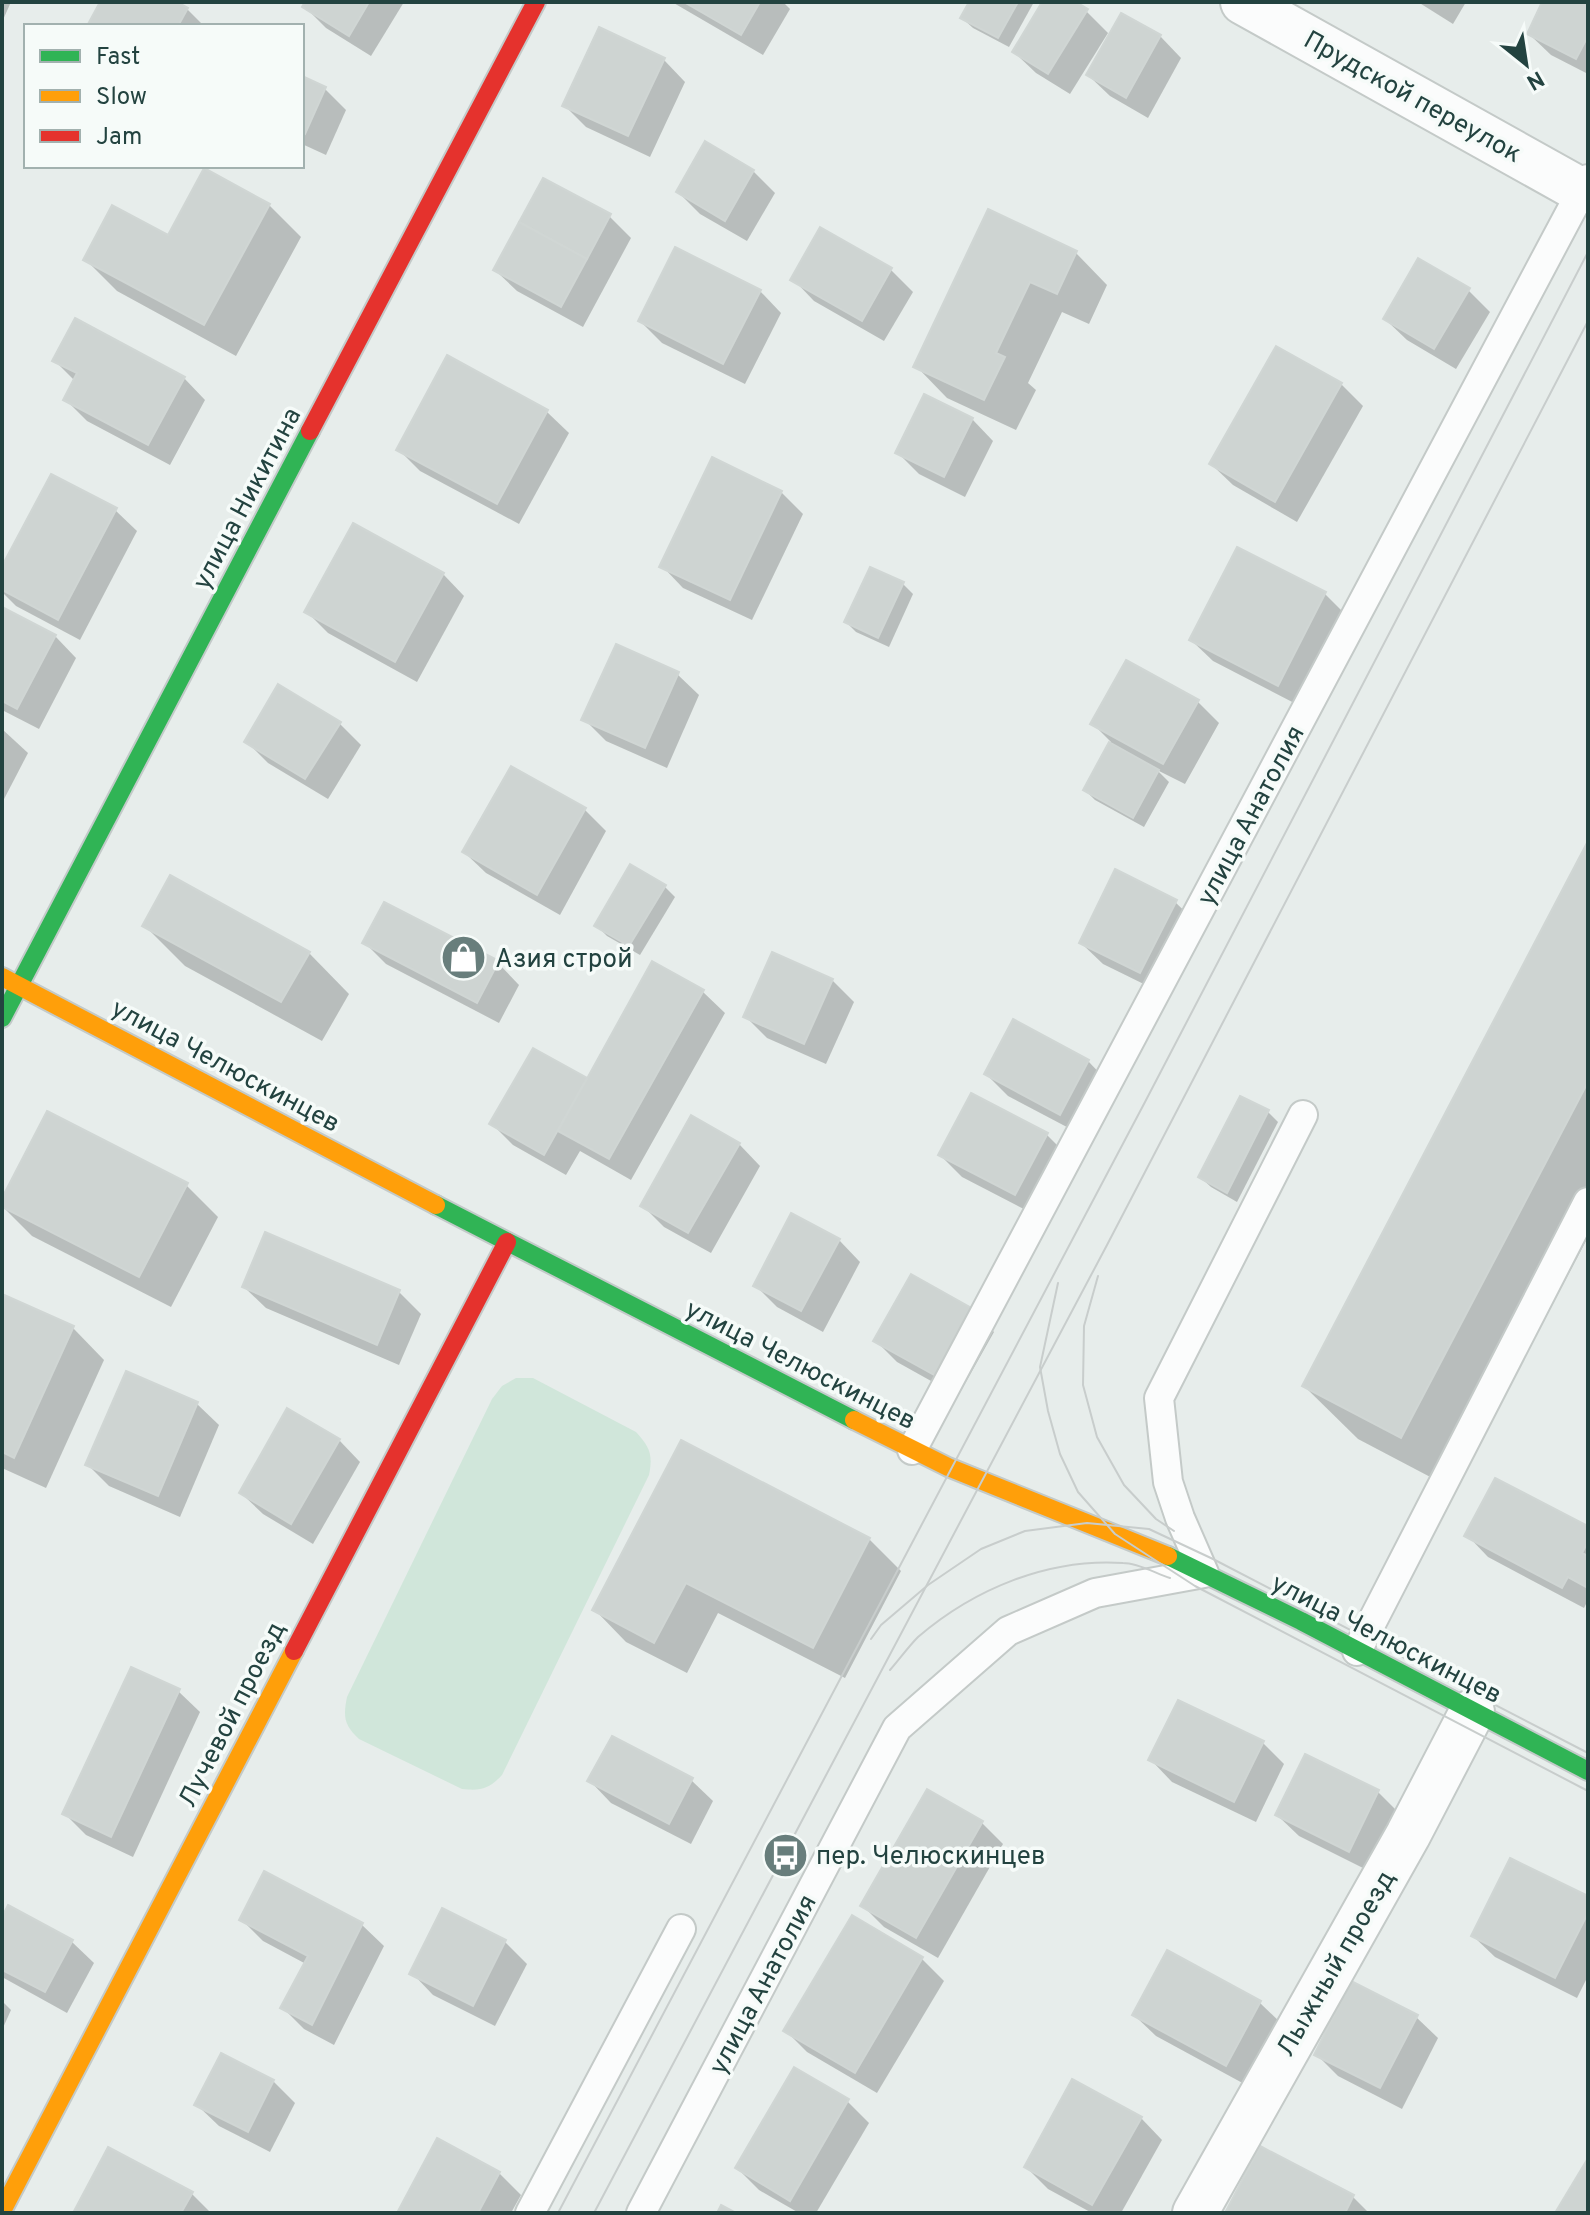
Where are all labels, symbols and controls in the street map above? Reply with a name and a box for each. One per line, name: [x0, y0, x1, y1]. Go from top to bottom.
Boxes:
legend: [24, 24, 304, 168]
north arrow: [1486, 24, 1566, 104]
street label: Прудской переулок: [1297, 25, 1527, 172]
text: Fast: [96, 43, 140, 73]
text: N: [1521, 64, 1548, 95]
text: Slow: [96, 83, 147, 113]
text: Jam: [96, 123, 142, 153]
street label: улица Никитина: [186, 403, 310, 596]
street label: улица Анатолия: [1191, 720, 1314, 912]
shop icon: Азия строй: [440, 934, 488, 982]
place label: Азия строй: [495, 944, 632, 977]
street label: улица Челюскинцев: [105, 993, 345, 1142]
street label: улица Челюскинцев: [679, 1294, 921, 1439]
street label: улица Челюскинцев: [1265, 1568, 1507, 1713]
street label: Лучевой проезд: [172, 1617, 294, 1814]
bus stop icon: пер. Челюскинцев: [761, 1831, 809, 1879]
place label: пер. Челюскинцев: [816, 1841, 1045, 1874]
street label: Лыжный проезд: [1270, 1865, 1404, 2064]
street label: улица Анатолия: [703, 1889, 826, 2081]

